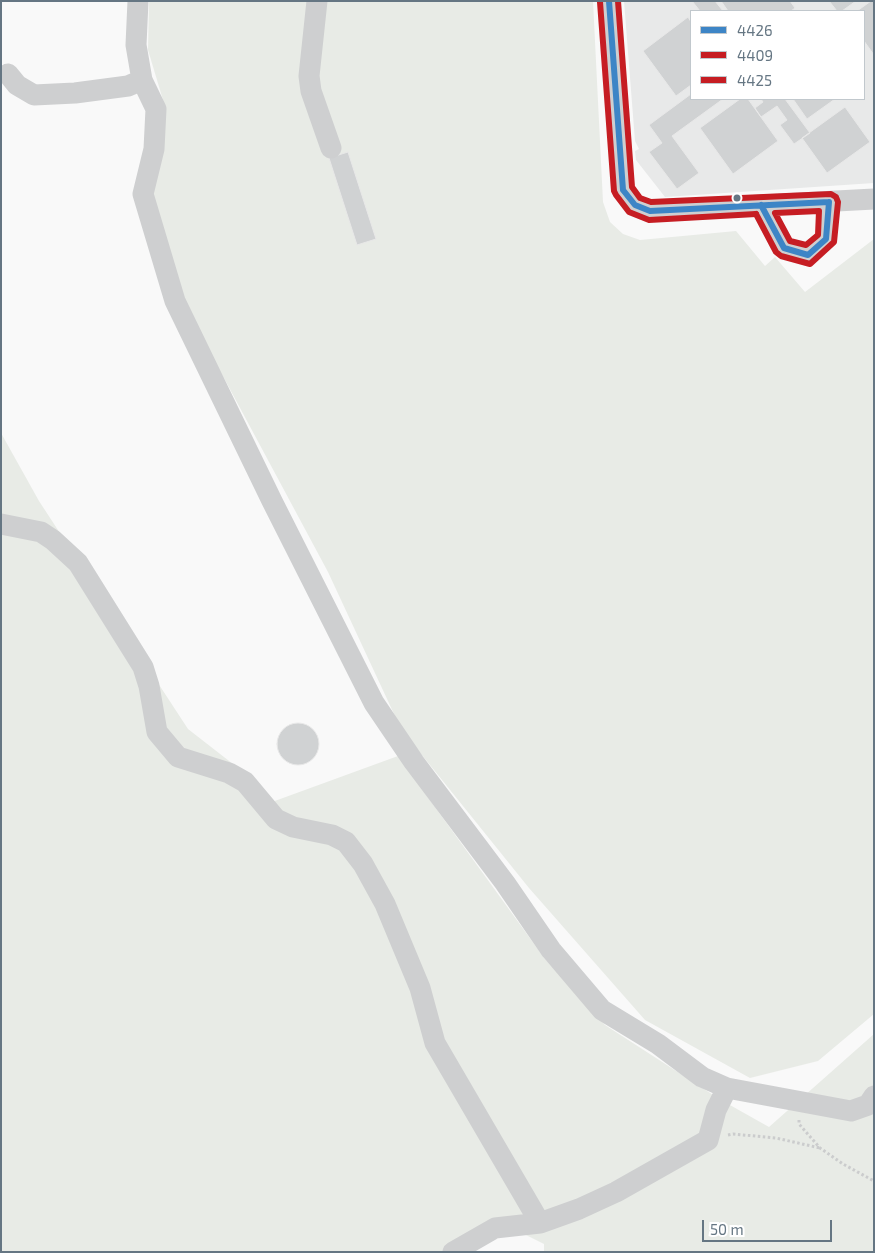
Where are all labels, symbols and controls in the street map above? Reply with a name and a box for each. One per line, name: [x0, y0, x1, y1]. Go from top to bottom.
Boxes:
legend: [690, 10, 865, 100]
text: 4426: [737, 21, 772, 39]
text: 4409: [737, 46, 773, 64]
text: 4425: [737, 71, 772, 89]
unlabelled marker: [732, 193, 742, 203]
scale bar: [705, 1210, 835, 1242]
text: 50 m: [710, 1220, 744, 1238]

